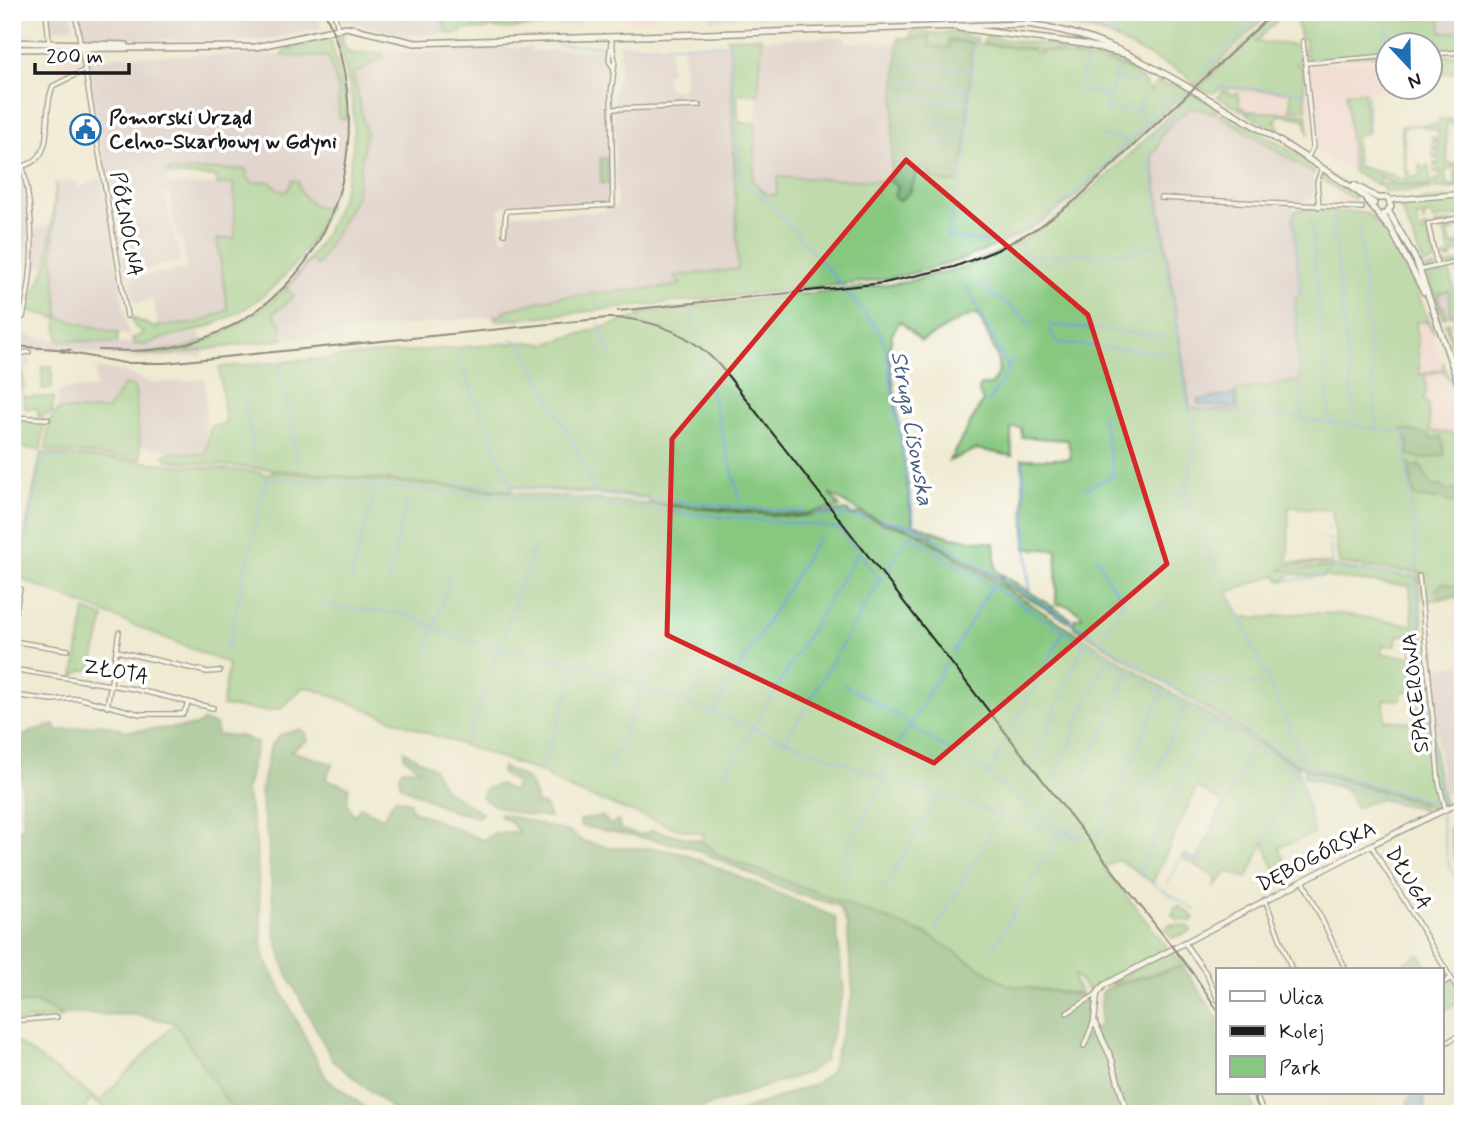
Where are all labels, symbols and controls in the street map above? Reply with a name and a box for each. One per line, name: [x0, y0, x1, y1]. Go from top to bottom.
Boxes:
scale bar: [35, 32, 130, 76]
north arrow: [1374, 32, 1444, 102]
text: 200 m: [46, 43, 103, 71]
text: N: [1404, 66, 1425, 94]
place label: Pomorski Urząd Celno-Skarbowy w Gdyni: [109, 104, 337, 156]
public building icon: Pomorski Urząd Celno-Skarbowy w Gdyni: [69, 112, 103, 146]
street label: PÓŁNOCNA: [103, 169, 149, 279]
water label: Struga Cisowska: [883, 349, 939, 508]
street label: SPACEROWA: [1396, 632, 1436, 754]
street label: ZŁOTA: [81, 652, 151, 692]
street label: DĘBOGÓRSKA: [1252, 815, 1381, 899]
street label: DŁUGA: [1378, 842, 1438, 915]
legend: [1216, 968, 1444, 1094]
text: Ulica: [1279, 984, 1324, 1012]
text: Kolej: [1279, 1018, 1324, 1046]
text: Park: [1279, 1054, 1321, 1082]

